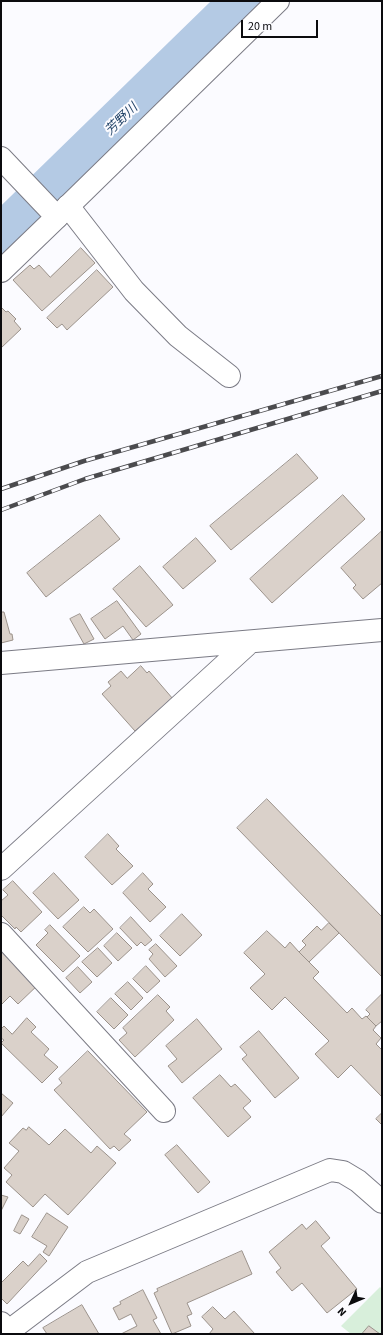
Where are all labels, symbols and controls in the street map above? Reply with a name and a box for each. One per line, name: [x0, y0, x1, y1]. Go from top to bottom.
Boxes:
scale bar: [243, 12, 320, 38]
text: 20 m: [248, 18, 272, 35]
water label: 芳野川: [103, 101, 141, 139]
north arrow: [331, 1283, 371, 1323]
text: N: [334, 1304, 350, 1320]

